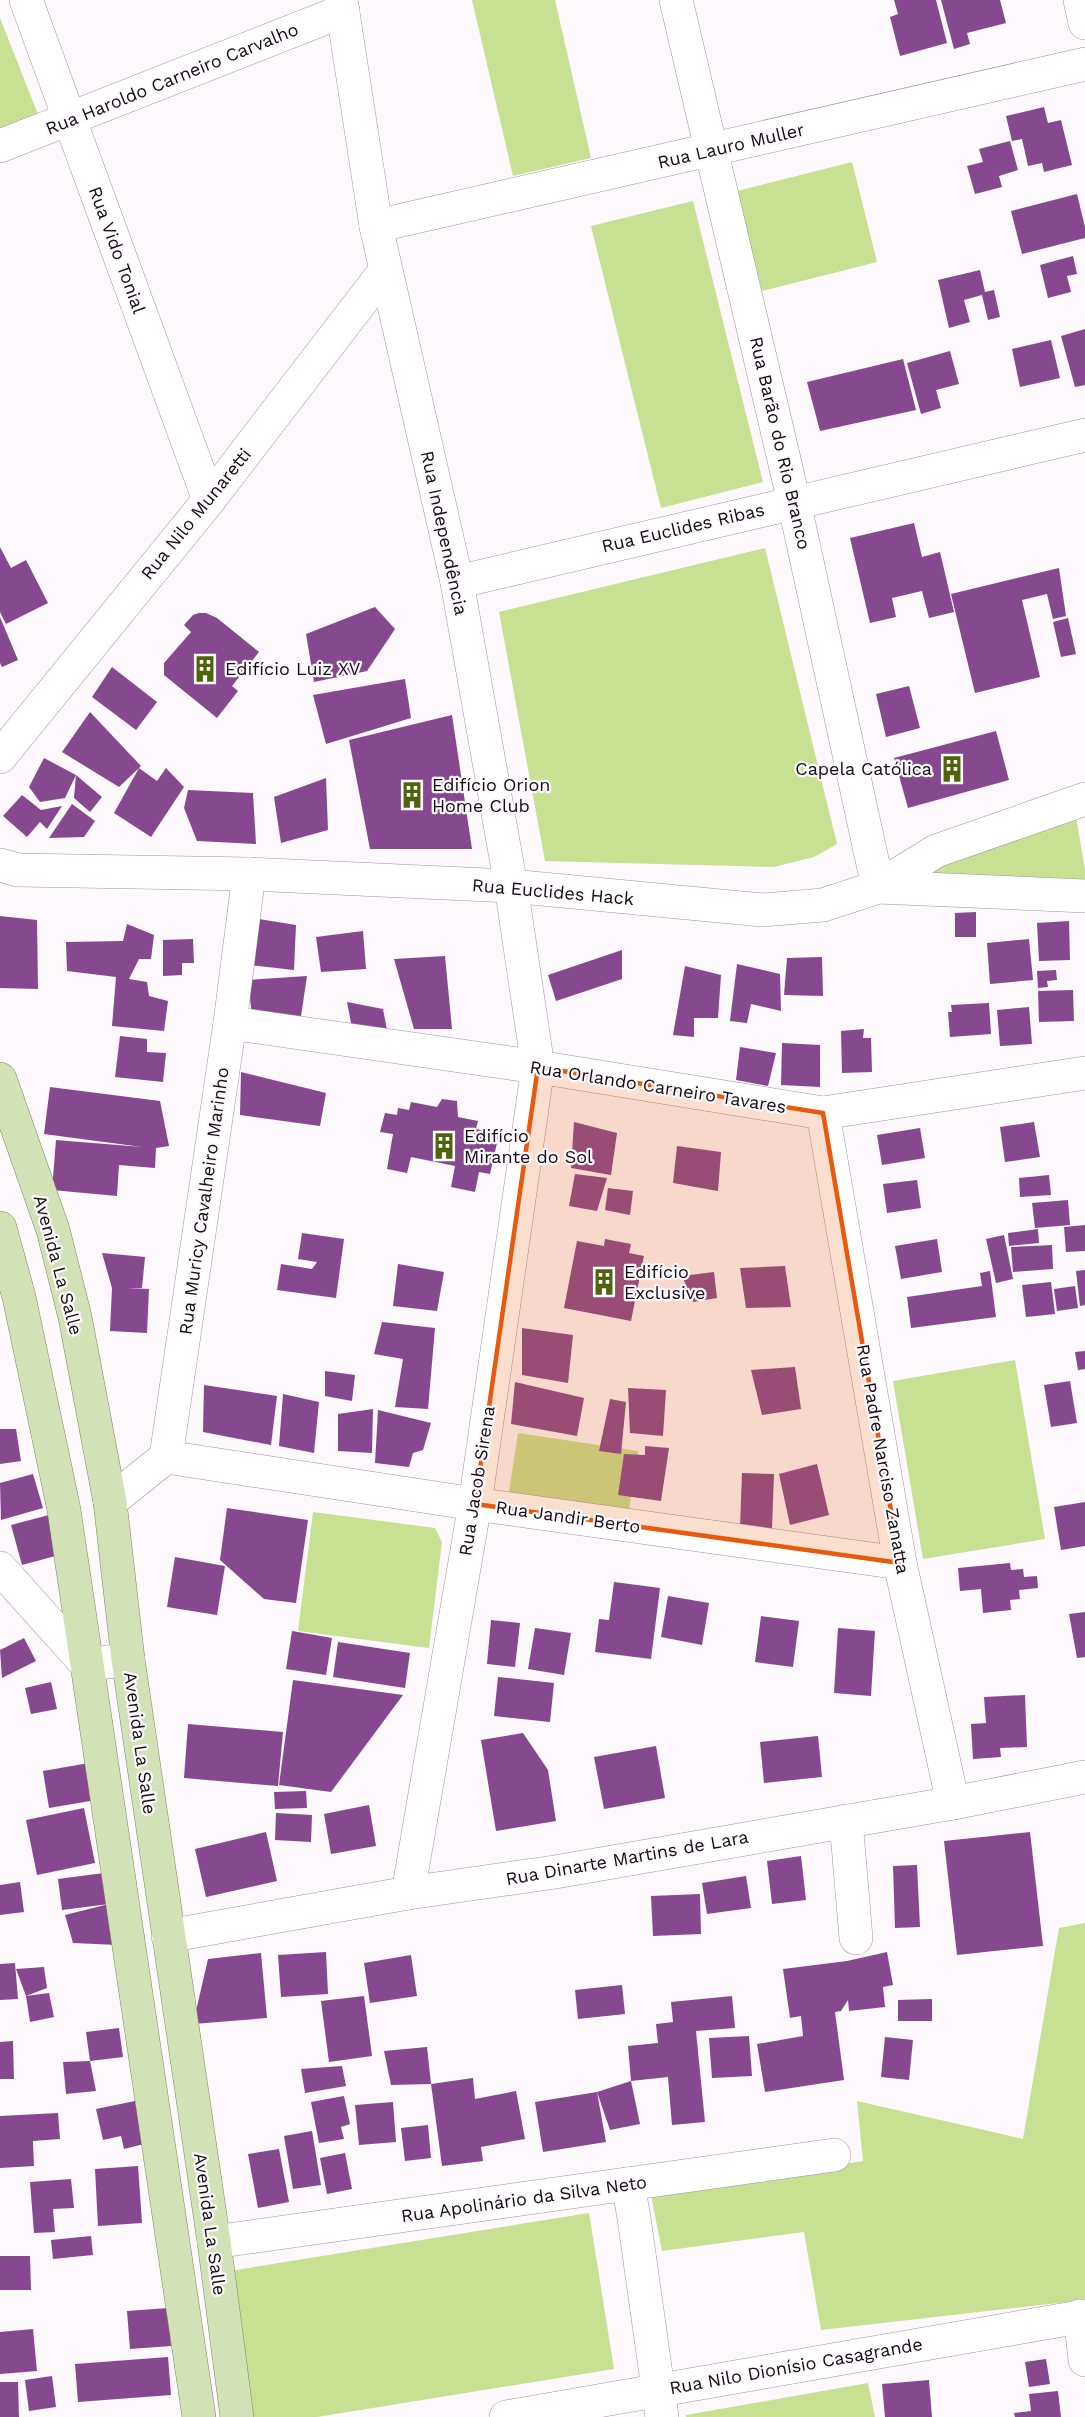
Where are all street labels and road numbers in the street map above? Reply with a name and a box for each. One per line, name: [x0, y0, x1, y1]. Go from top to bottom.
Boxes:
street label: Rua Haroldo Carneiro Carvalho: [42, 18, 301, 139]
street label: Rua Lauro Muller: [655, 118, 806, 173]
street label: Rua Vido Tonial: [85, 183, 150, 317]
street label: Rua Barão do Rio Branco: [746, 334, 815, 551]
street label: Rua Nilo Munaretti: [136, 444, 255, 584]
street label: Rua Independência: [417, 449, 472, 617]
street label: Rua Euclides Ribas: [599, 499, 766, 556]
street label: Rua Euclides Hack: [471, 874, 635, 909]
street label: Rua Orlando Carneiro Tavares: [528, 1056, 788, 1117]
street label: Rua Muricy Cavalheiro Marinho: [174, 1066, 233, 1336]
street label: Avenida La Salle: [30, 1193, 87, 1337]
street label: Rua Padre Narciso Zanatta: [853, 1342, 914, 1576]
street label: Rua Jacob Sirena: [454, 1404, 499, 1557]
street label: Rua Jandir Berto: [494, 1496, 642, 1537]
street label: Avenida La Salle: [120, 1670, 161, 1816]
street label: Rua Dinarte Martins de Lara: [504, 1826, 750, 1889]
street label: Avenida La Salle: [190, 2151, 231, 2297]
street label: Rua Apolinário da Silva Neto: [400, 2171, 648, 2226]
street label: Rua Nilo Dionísio Casagrande: [668, 2333, 924, 2398]

